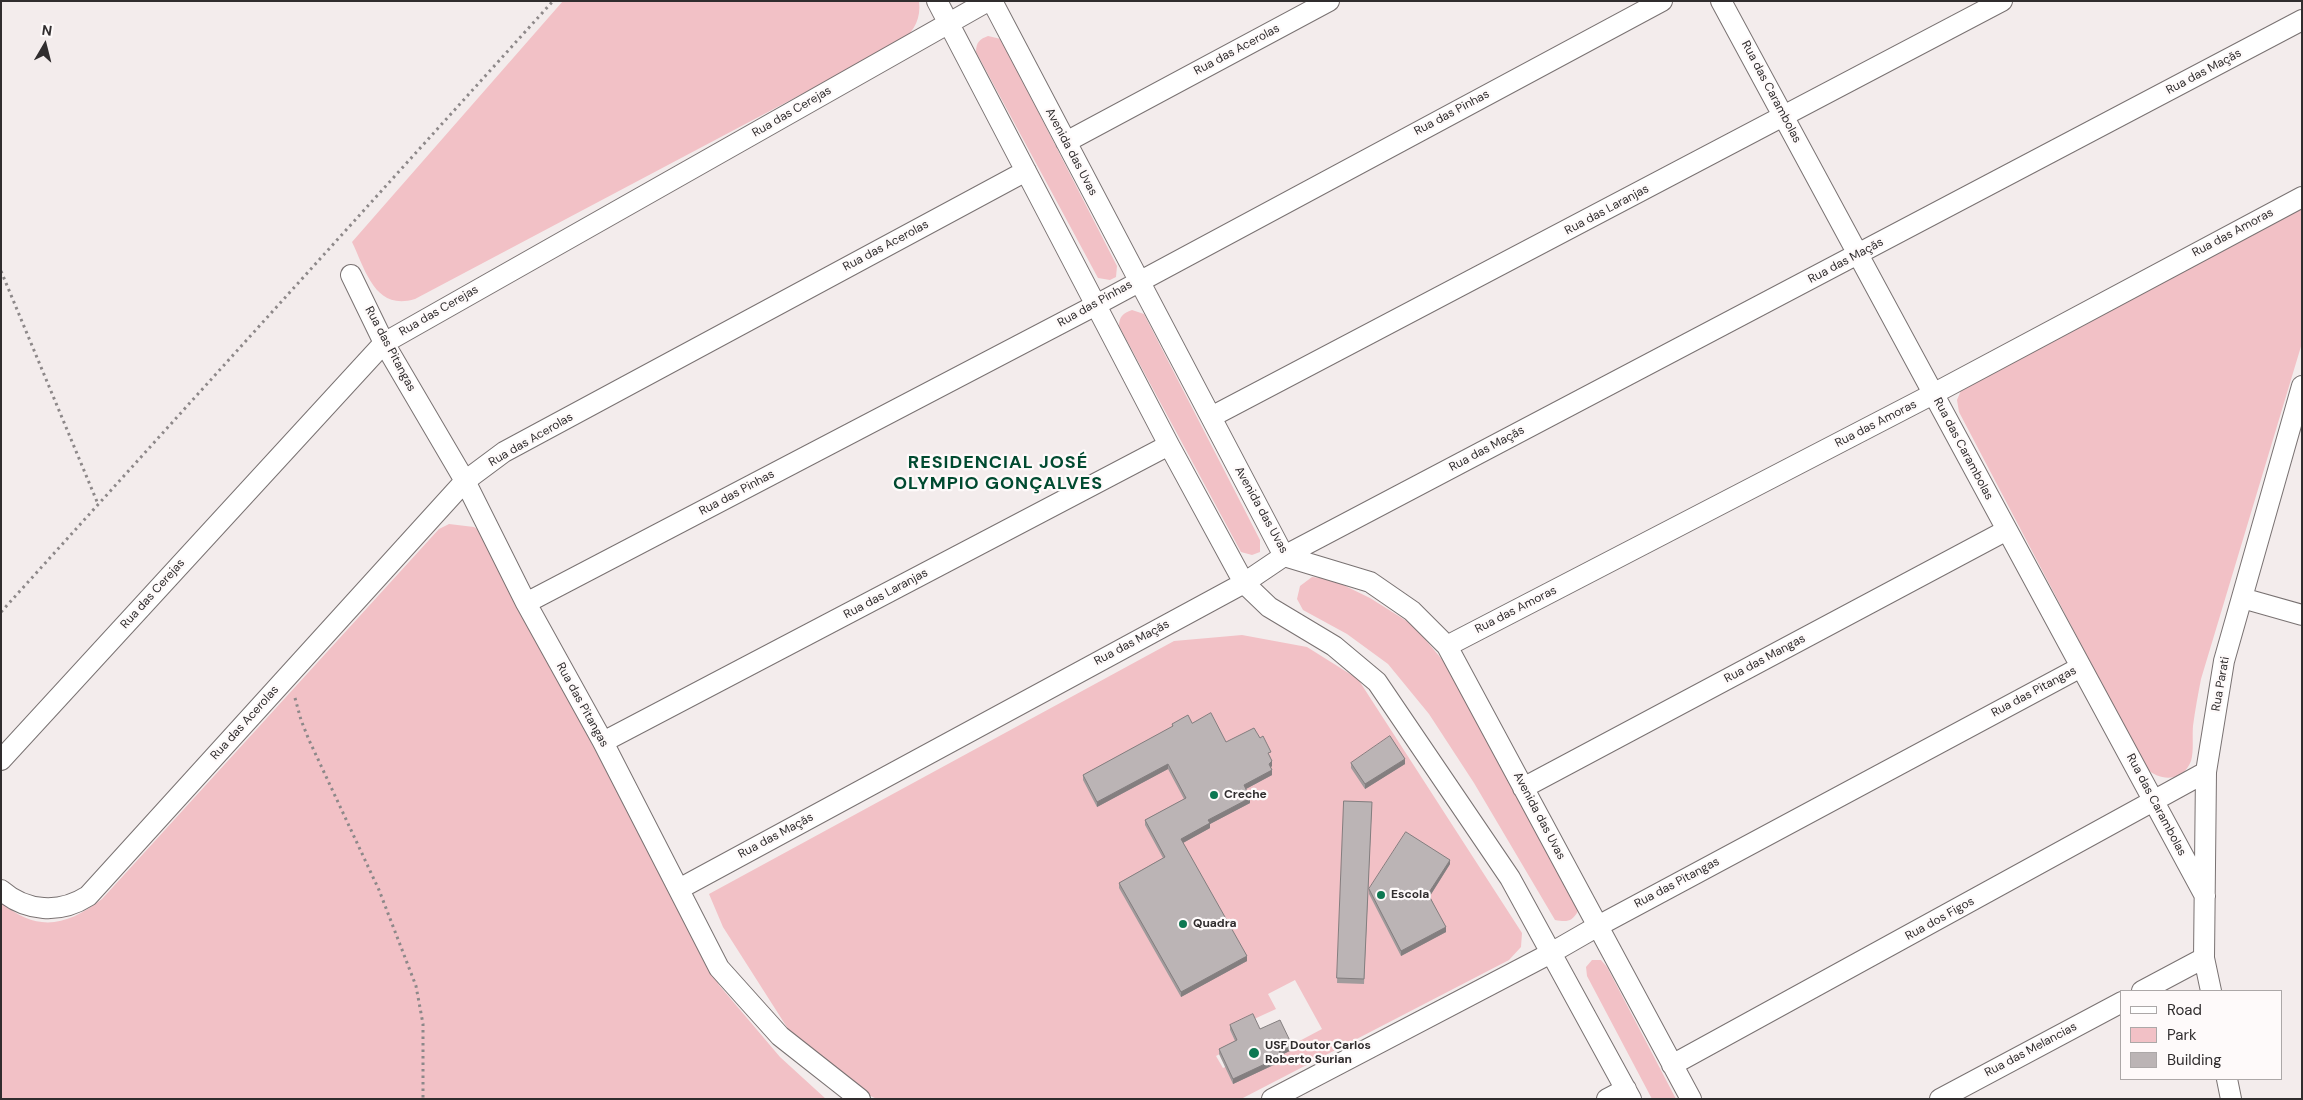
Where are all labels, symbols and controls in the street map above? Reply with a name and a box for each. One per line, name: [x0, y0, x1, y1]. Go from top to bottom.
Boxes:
north arrow: [20, 20, 70, 70]
text: N: [41, 21, 53, 40]
street label: Rua das Acerolas: [1192, 21, 1282, 79]
street label: Rua das Carambolas: [1738, 38, 1804, 146]
street label: Rua das Maçãs: [2164, 46, 2244, 98]
street label: Rua das Cerejas: [750, 84, 834, 140]
street label: Rua das Pinhas: [1412, 87, 1492, 139]
street label: Avenida das Uvas: [1042, 106, 1100, 198]
street label: Rua das Laranjas: [1562, 182, 1652, 238]
street label: Rua das Amoras: [2190, 206, 2276, 260]
street label: Rua das Acerolas: [841, 217, 931, 275]
street label: Rua das Maçãs: [1806, 235, 1886, 287]
street label: Rua das Pinhas: [1055, 278, 1135, 330]
street label: Rua das Cerejas: [397, 283, 481, 339]
street label: Rua das Pitangas: [362, 304, 418, 394]
street label: Rua das Carambolas: [1930, 395, 1996, 503]
street label: Rua das Amoras: [1833, 397, 1919, 451]
street label: Rua das Acerolas: [486, 410, 576, 470]
street label: Rua das Maçãs: [1447, 423, 1527, 475]
district label: RESIDENCIAL JOSÉ OLYMPIO GONÇALVES: [891, 452, 1105, 494]
street label: Avenida das Uvas: [1231, 464, 1291, 556]
street label: Rua das Pinhas: [697, 467, 777, 519]
street label: Rua das Cerejas: [118, 556, 188, 632]
street label: Rua das Laranjas: [841, 566, 931, 622]
street label: Rua das Amoras: [1473, 583, 1559, 637]
street label: Rua das Maçãs: [1092, 617, 1172, 669]
street label: Rua das Mangas: [1722, 632, 1808, 686]
street label: Rua Parati: [2209, 656, 2233, 712]
street label: Rua das Pitangas: [553, 660, 611, 750]
street label: Rua das Pitangas: [1989, 664, 2079, 720]
street label: Rua das Acerolas: [208, 683, 282, 763]
street label: Rua das Carambolas: [2123, 751, 2189, 859]
street label: Avenida das Uvas: [1510, 770, 1568, 862]
place label: Creche: [1224, 788, 1267, 802]
marker: Creche: [1208, 789, 1220, 801]
street label: Rua das Maçãs: [736, 810, 816, 862]
street label: Rua das Pitangas: [1632, 855, 1722, 911]
place label: Escola: [1391, 888, 1429, 902]
marker: Escola: [1375, 889, 1387, 901]
street label: Rua dos Figos: [1903, 894, 1977, 944]
place label: Quadra: [1193, 917, 1237, 931]
marker: Quadra: [1177, 918, 1189, 930]
legend: [2120, 990, 2283, 1080]
text: Road: [2167, 1000, 2202, 1020]
street label: Rua das Melancias: [1982, 1020, 2080, 1080]
text: Park: [2167, 1025, 2197, 1045]
place label: USF Doutor Carlos Roberto Surian: [1265, 1039, 1371, 1067]
marker: USF Doutor Carlos Roberto Surian: [1247, 1046, 1261, 1060]
text: Building: [2167, 1050, 2222, 1070]

